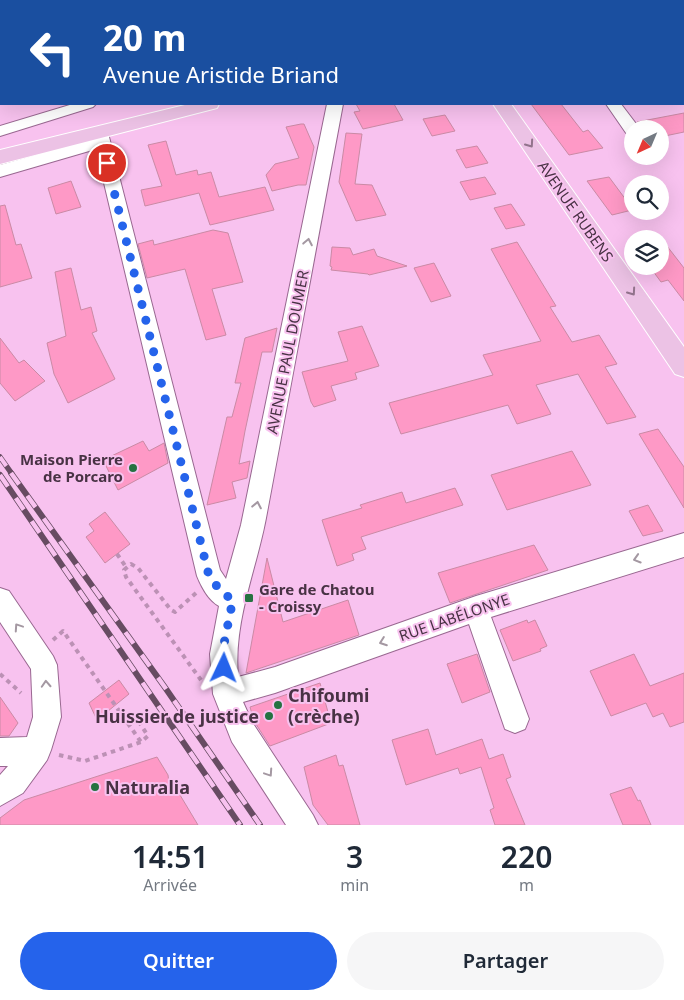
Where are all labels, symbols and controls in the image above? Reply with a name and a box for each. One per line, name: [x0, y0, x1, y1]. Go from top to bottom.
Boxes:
text: 20 m: [103, 14, 186, 61]
icon: left: [20, 20, 85, 85]
text: Avenue Aristide Briand: [103, 59, 339, 89]
north arrow: [624, 120, 669, 165]
map controls: [624, 120, 669, 275]
one-way arrow: [524, 138, 533, 148]
pin: [86, 142, 128, 184]
icon: arrive: [93, 149, 121, 177]
street label: AVENUE RUBENS: [534, 157, 618, 265]
button: search: [624, 175, 669, 220]
button: layers: [624, 230, 669, 275]
one-way arrow: [302, 238, 312, 247]
street label: AVENUE PAUL DOUMER: [261, 268, 313, 436]
one-way arrow: [626, 286, 635, 296]
place label: Maison Pierre de Porcaro: [20, 449, 123, 486]
marker: Maison Pierre de Porcaro: [127, 462, 139, 474]
one-way arrow: [251, 500, 262, 509]
one-way arrow: [634, 554, 642, 564]
place label: Gare de Chatou - Croissy: [259, 579, 374, 616]
street label: RUE LABÉLONYE: [396, 589, 512, 645]
marker: Gare de Chatou - Croissy: [243, 592, 255, 604]
one-way arrow: [15, 623, 24, 632]
one-way arrow: [379, 636, 388, 646]
position arrow: [197, 641, 249, 693]
one-way arrow: [40, 680, 51, 688]
place label: Chifoumi (crèche): [288, 683, 370, 728]
marker: Chifoumi (crèche): [272, 699, 284, 711]
place label: Huissier de justice: [95, 704, 259, 728]
marker: Huissier de justice: [263, 710, 275, 722]
one-way arrow: [262, 767, 272, 776]
place label: Naturalia: [105, 775, 190, 799]
marker: Naturalia: [89, 781, 101, 793]
text: 14:51: [132, 836, 209, 877]
text: 3: [346, 836, 363, 877]
text: 220: [501, 836, 552, 877]
text: Arrivée: [143, 874, 197, 896]
text: min: [340, 874, 369, 896]
text: m: [519, 874, 534, 896]
button: Quitter: [20, 932, 337, 990]
button: Partager: [347, 932, 664, 990]

